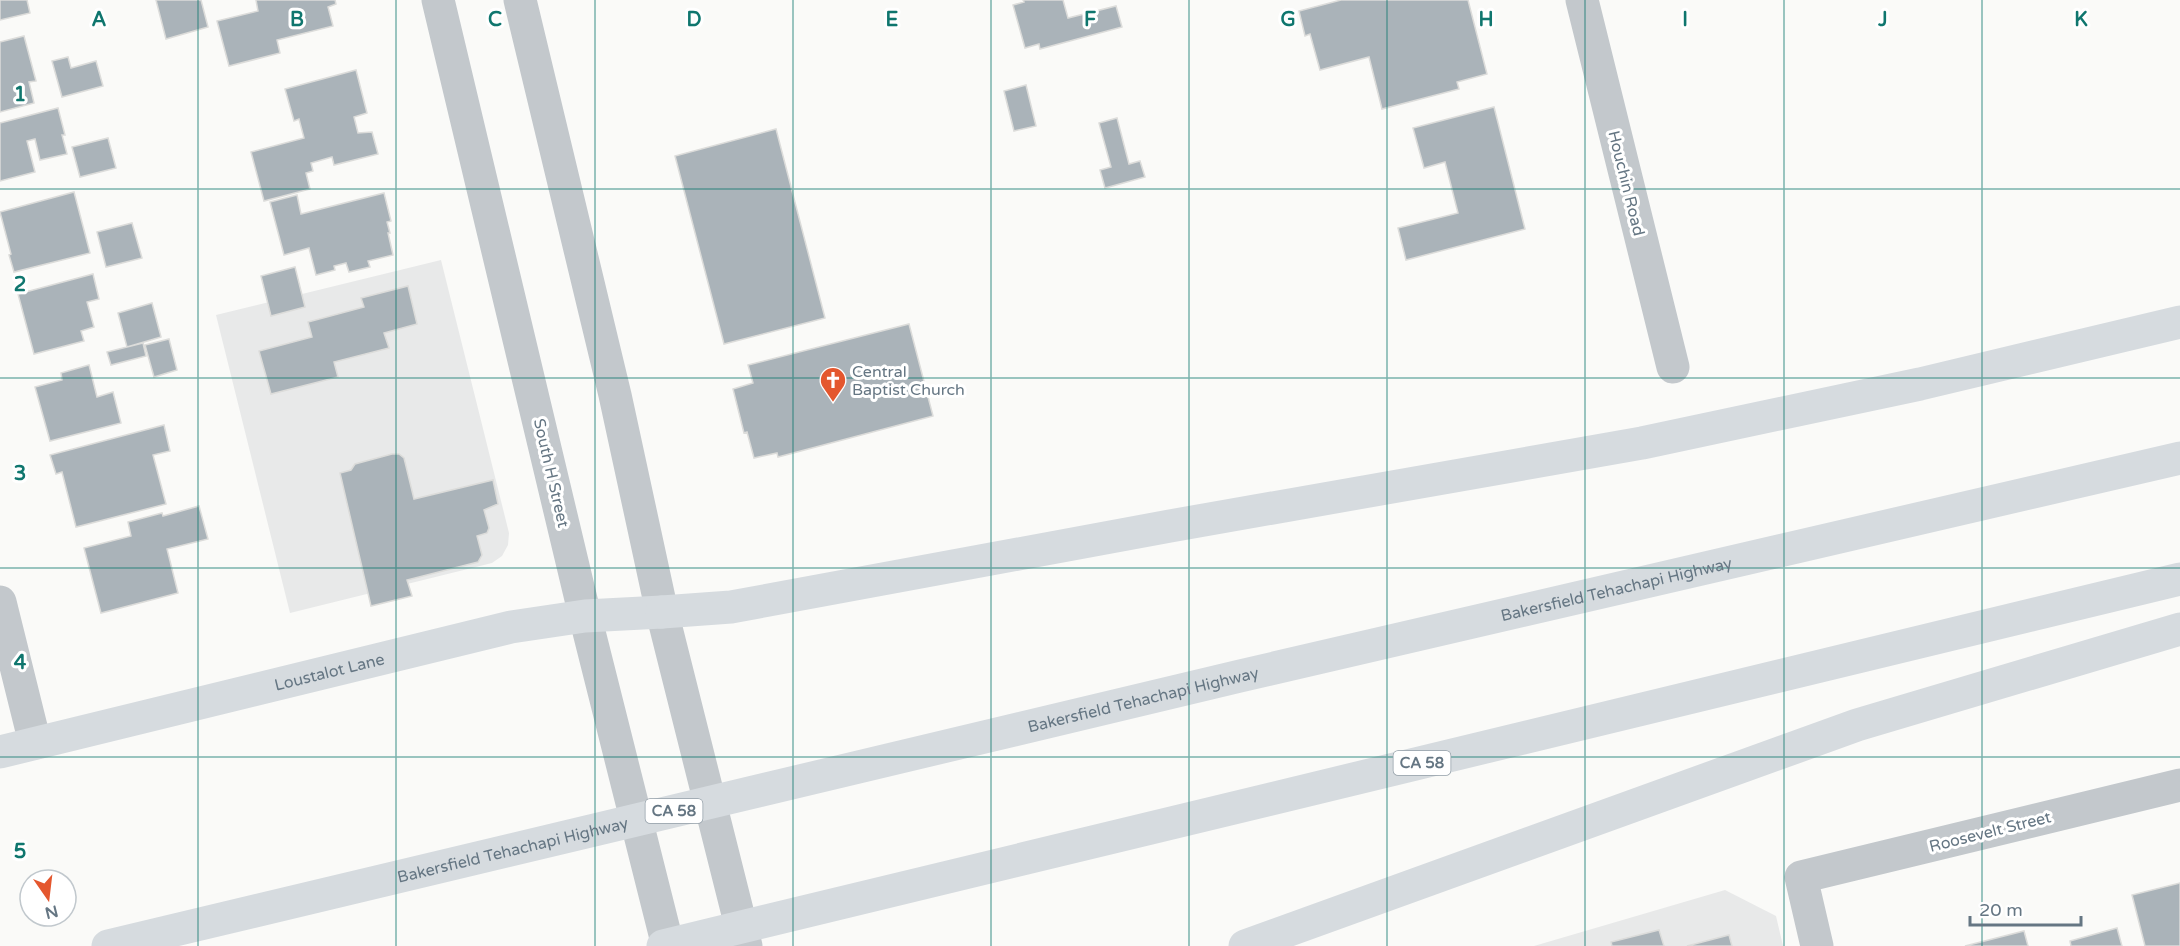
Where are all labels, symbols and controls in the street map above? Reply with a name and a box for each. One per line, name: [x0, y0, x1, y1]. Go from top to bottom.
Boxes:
text: A: [92, 8, 107, 32]
text: B: [290, 8, 304, 32]
text: C: [488, 8, 502, 32]
text: D: [686, 8, 702, 32]
text: E: [886, 8, 899, 32]
text: F: [1084, 8, 1096, 32]
text: G: [1280, 8, 1296, 32]
text: H: [1478, 8, 1494, 32]
text: I: [1682, 8, 1688, 32]
text: J: [1877, 8, 1888, 32]
text: K: [2074, 8, 2088, 32]
text: 1: [14, 83, 26, 107]
street label: Houchin Road: [1603, 129, 1649, 238]
text: 2: [14, 273, 26, 297]
place label: Central Baptist Church: [852, 362, 965, 400]
church icon: Central Baptist Church: [818, 365, 848, 403]
street label: South H Street: [529, 417, 573, 530]
text: 3: [14, 462, 26, 486]
street label: Bakersfield Tehachapi Highway: [1499, 553, 1735, 626]
street label: Loustalot Lane: [273, 649, 387, 695]
text: 4: [14, 651, 27, 675]
street label: Bakersfield Tehachapi Highway: [1026, 663, 1261, 737]
road number: CA 58: [1394, 751, 1450, 775]
road number: CA 58: [646, 799, 702, 823]
street label: Roosevelt Street: [1927, 807, 2053, 857]
street label: Bakersfield Tehachapi Highway: [395, 813, 631, 888]
text: 5: [14, 840, 26, 864]
north arrow: [18, 868, 78, 928]
scale bar: [1970, 889, 2081, 927]
text: 20 m: [1979, 899, 2023, 921]
text: N: [43, 900, 60, 923]

